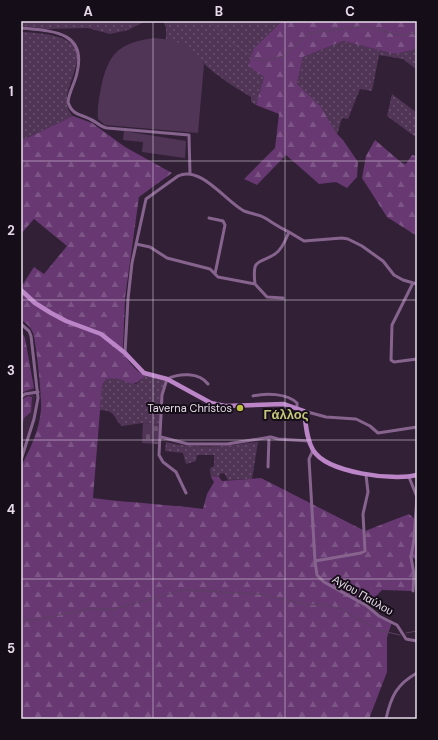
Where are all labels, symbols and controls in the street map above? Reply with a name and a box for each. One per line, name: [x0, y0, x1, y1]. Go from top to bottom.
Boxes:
text: A: [83, 3, 93, 20]
text: B: [215, 3, 223, 20]
text: C: [345, 3, 355, 20]
text: 1: [9, 83, 13, 100]
text: 2: [7, 222, 15, 239]
text: 3: [7, 362, 15, 379]
place label: Taverna Christos: [147, 401, 232, 415]
marker: Taverna Christos: [235, 403, 245, 413]
district label: Γάλλος: [264, 406, 309, 423]
text: 4: [7, 501, 15, 518]
street label: Αγίου Παύλου: [330, 572, 396, 618]
text: 5: [7, 640, 15, 657]

